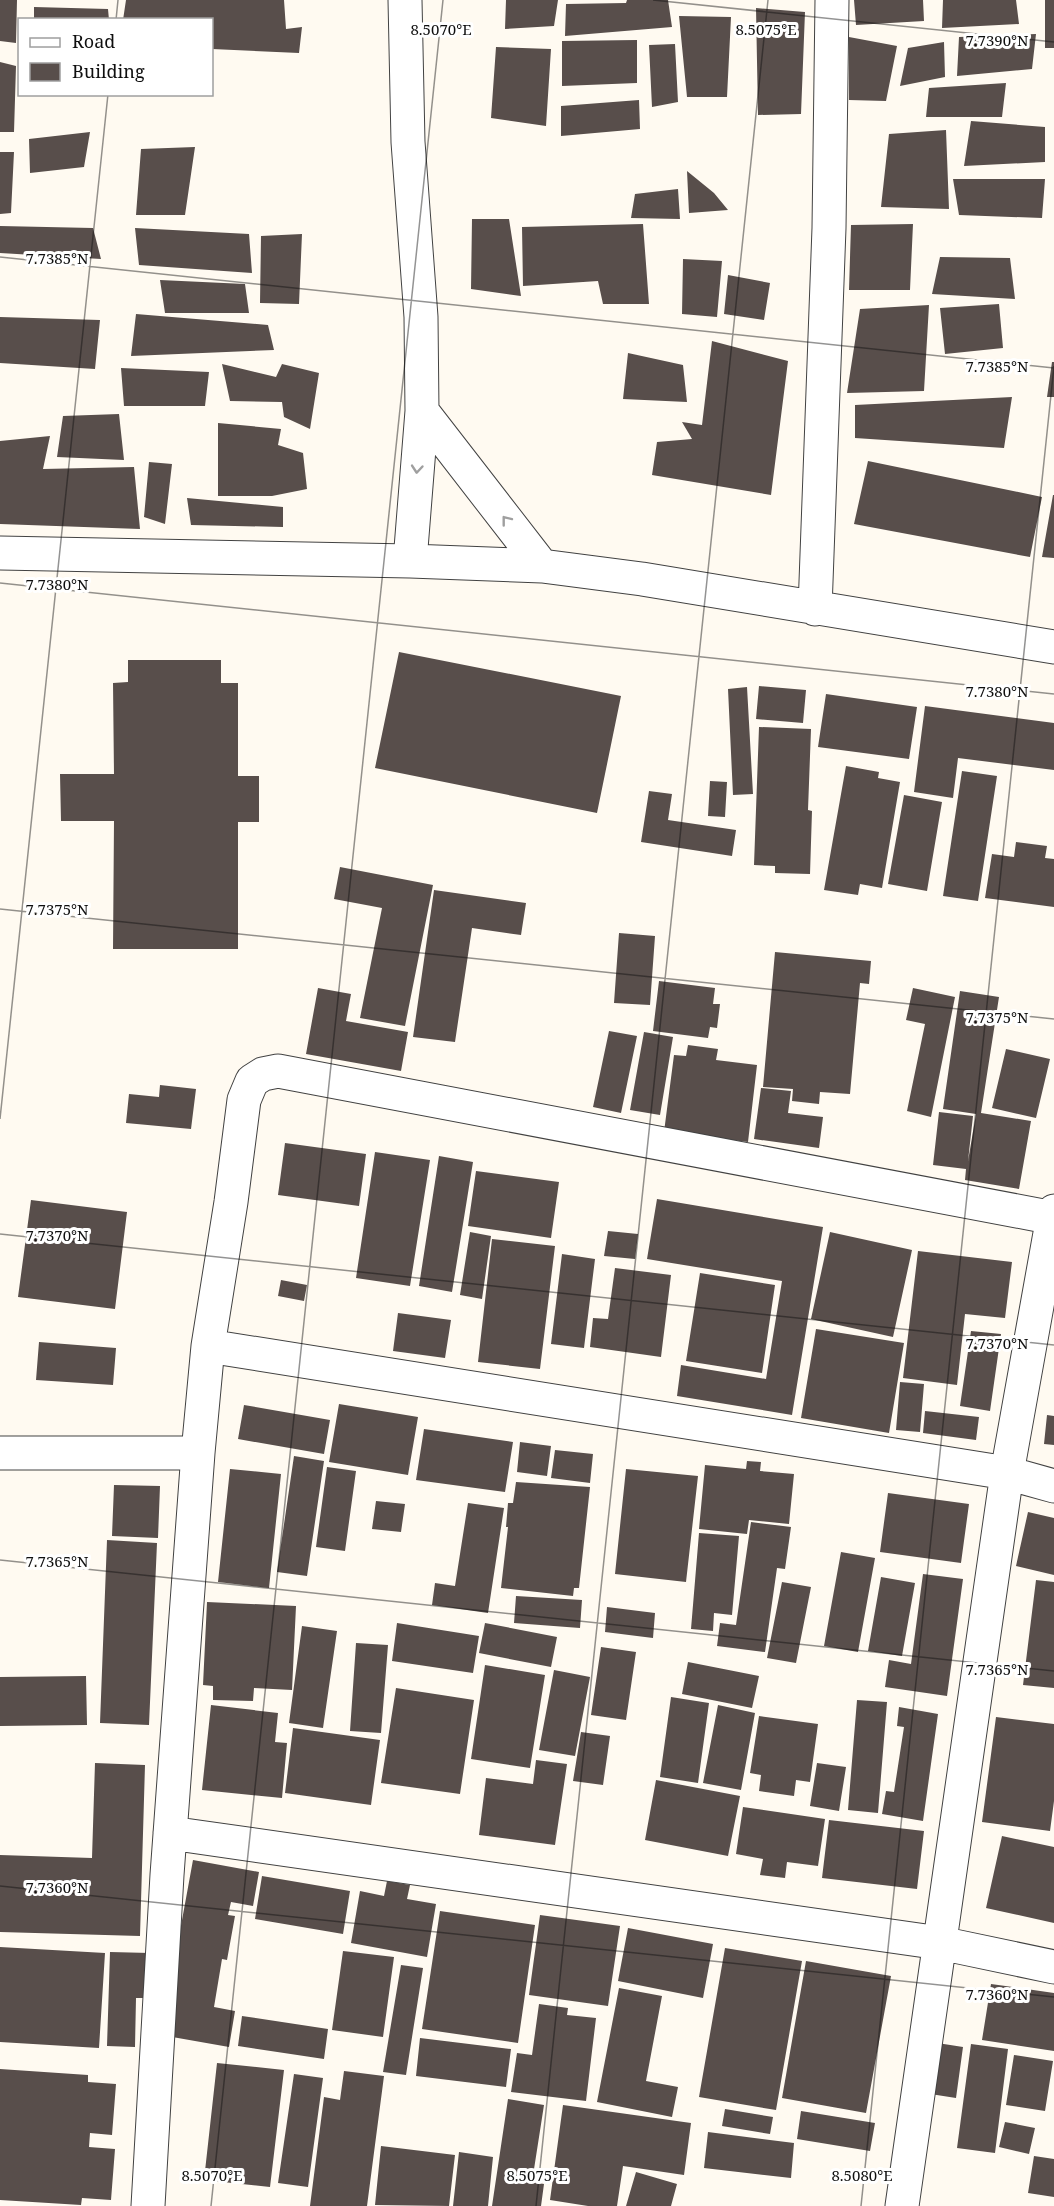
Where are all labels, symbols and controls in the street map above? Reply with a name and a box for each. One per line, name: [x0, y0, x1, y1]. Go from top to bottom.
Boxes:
legend: [18, 18, 213, 96]
text: 8.5070°E: [410, 19, 472, 39]
text: 8.5075°E: [735, 19, 797, 39]
text: Road: [72, 29, 115, 53]
text: 7.7390°N: [965, 30, 1029, 50]
text: Building: [72, 59, 145, 83]
text: 7.7385°N: [25, 248, 89, 268]
text: 7.7385°N: [965, 356, 1029, 376]
one-way arrow: [411, 465, 424, 474]
one-way arrow: [502, 516, 513, 527]
text: 7.7380°N: [25, 574, 89, 594]
text: 7.7380°N: [965, 681, 1029, 701]
text: 7.7375°N: [25, 899, 89, 919]
text: 7.7375°N: [965, 1007, 1029, 1027]
text: 7.7370°N: [25, 1225, 89, 1245]
text: 7.7370°N: [965, 1333, 1029, 1353]
text: 7.7365°N: [25, 1551, 89, 1571]
text: 7.7365°N: [965, 1659, 1029, 1679]
text: 7.7360°N: [25, 1877, 89, 1897]
text: 7.7360°N: [965, 1984, 1029, 2004]
text: 8.5070°E: [181, 2165, 243, 2185]
text: 8.5075°E: [506, 2165, 568, 2185]
text: 8.5080°E: [831, 2165, 893, 2185]

